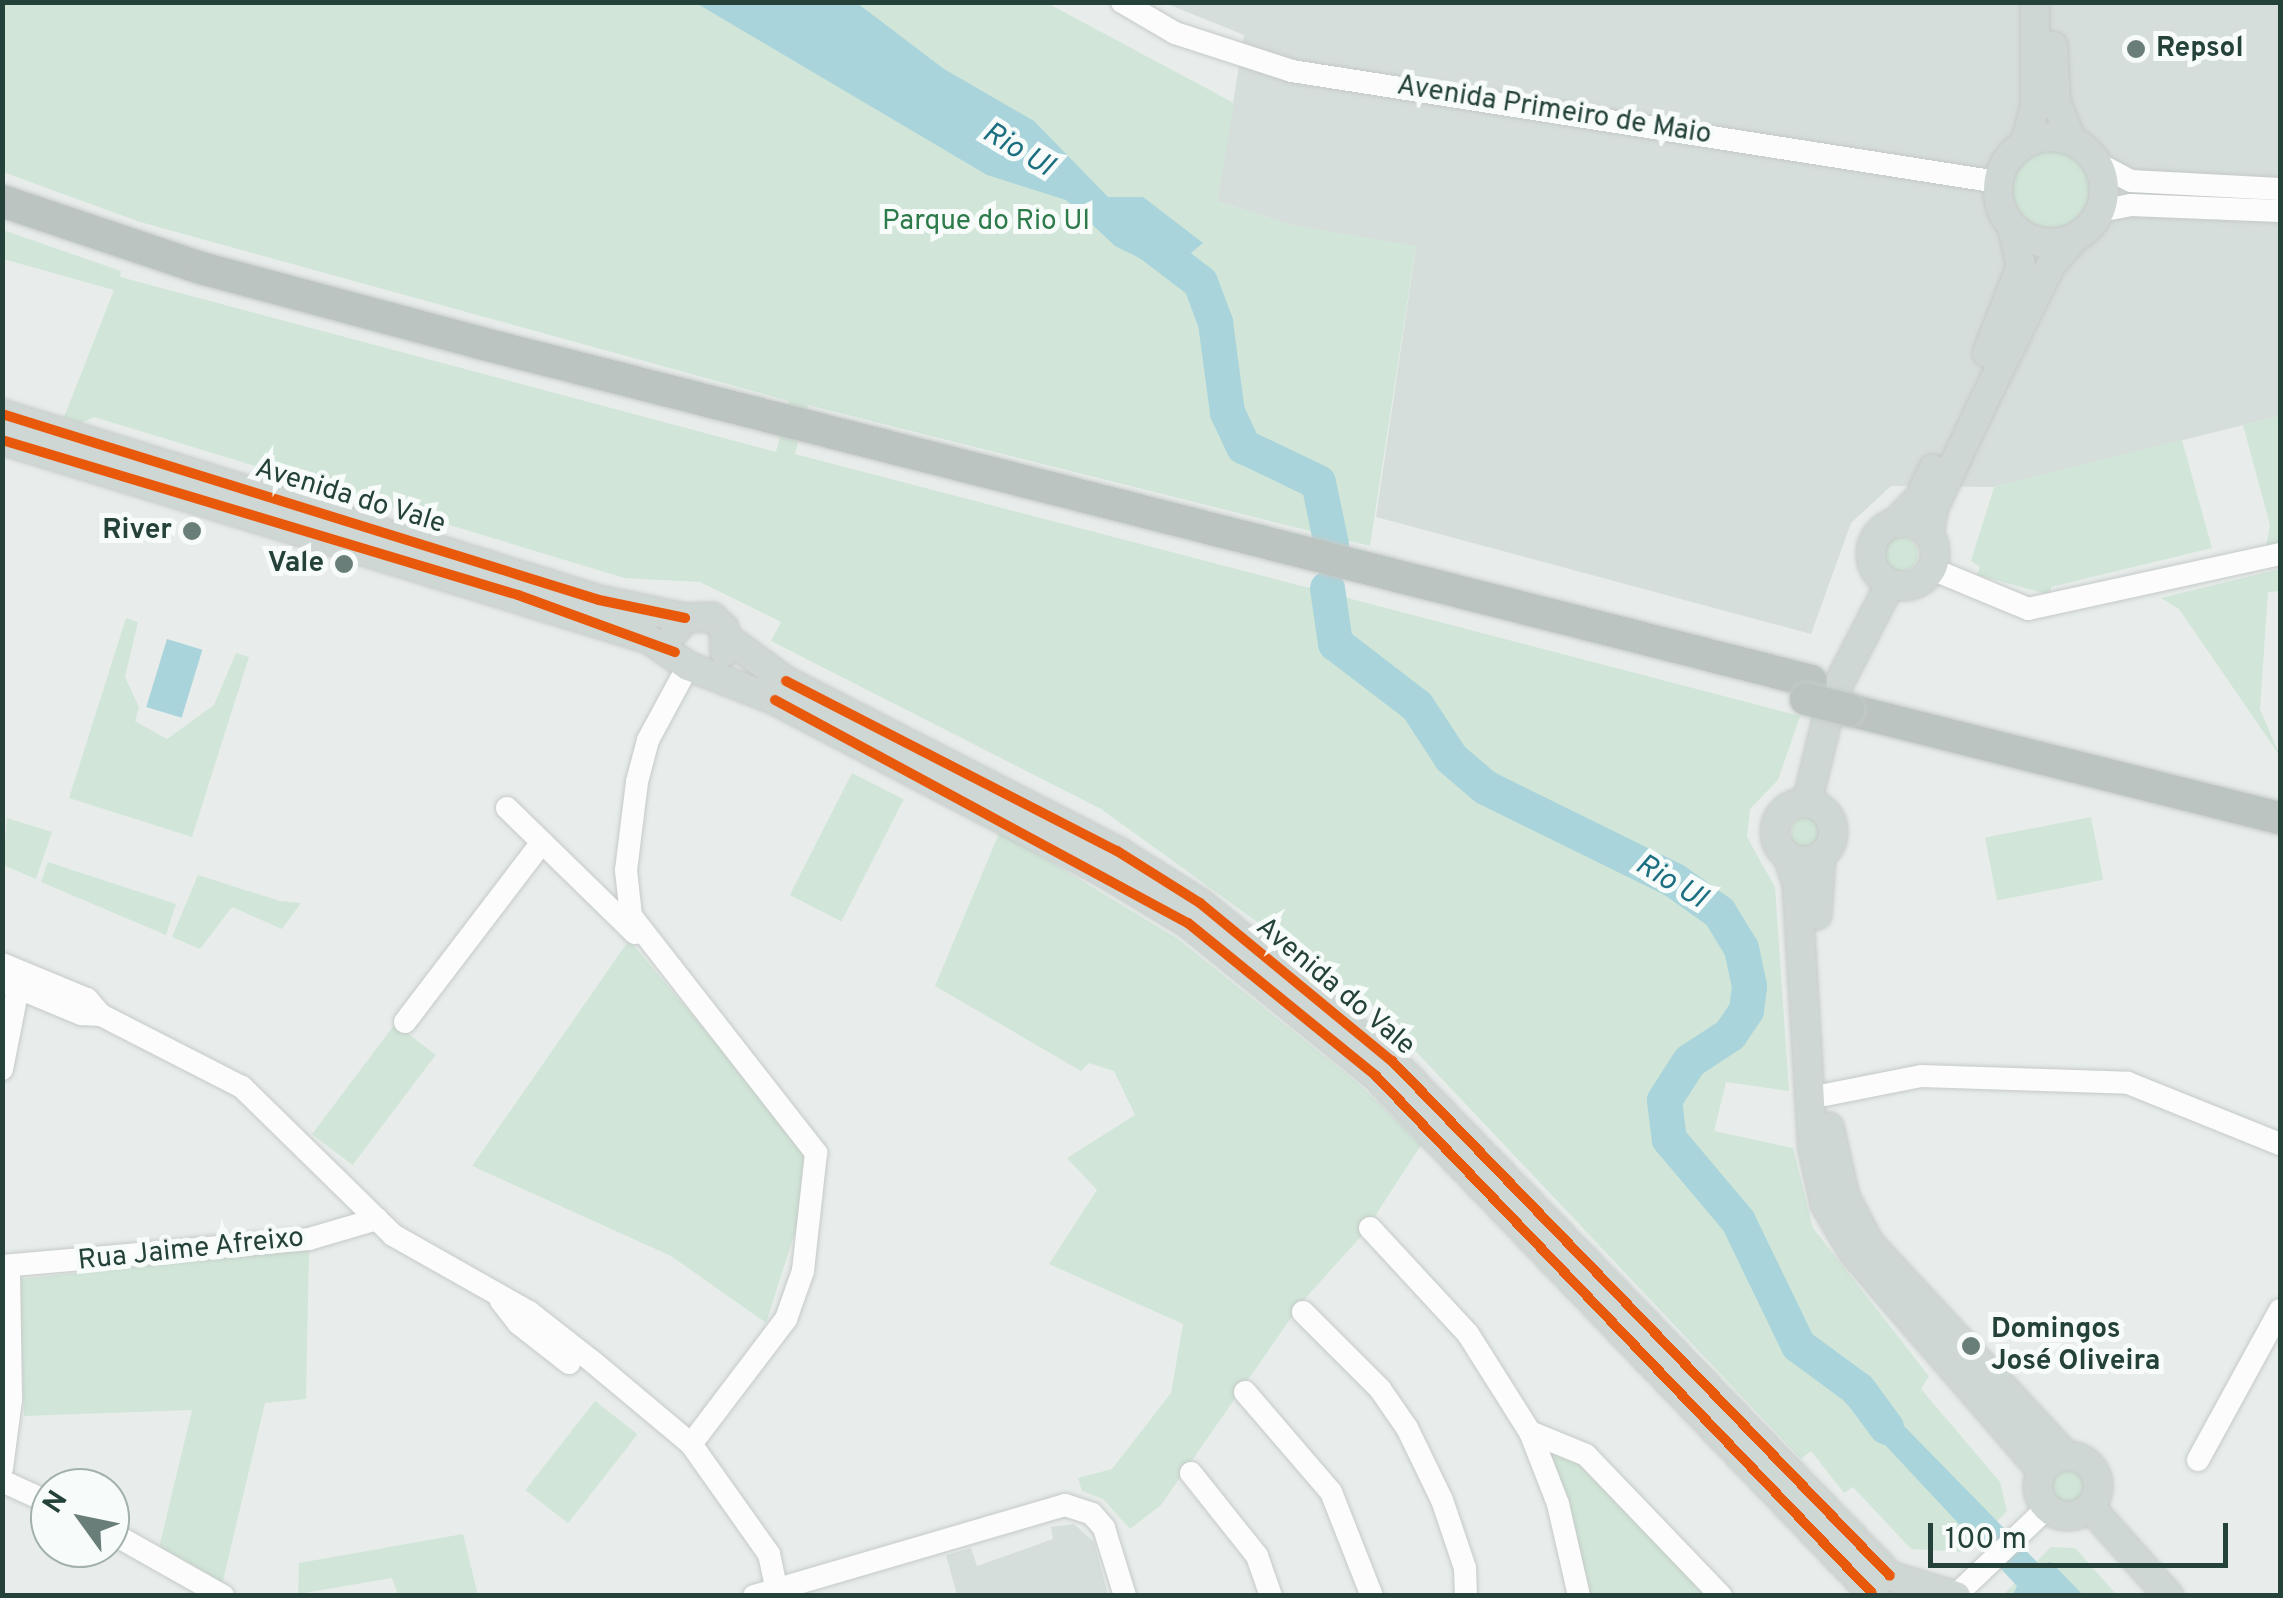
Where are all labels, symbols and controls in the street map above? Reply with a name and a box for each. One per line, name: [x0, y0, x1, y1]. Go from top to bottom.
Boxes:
place label: Repsol: [2156, 32, 2244, 66]
marker: Repsol: [2125, 38, 2147, 60]
street label: Avenida Primeiro de Maio: [1394, 70, 1714, 152]
water label: Rio Ul: [975, 116, 1059, 186]
park label: Parque do Rio Ul: [882, 205, 1090, 239]
street label: Avenida do Vale: [250, 452, 450, 542]
place label: River: [102, 514, 172, 548]
marker: River: [181, 520, 203, 542]
place label: Vale: [268, 547, 324, 581]
marker: Vale: [333, 553, 355, 575]
water label: Rio Ul: [1628, 848, 1712, 918]
street label: Avenida do Vale: [1248, 910, 1422, 1064]
street label: Rua Jaime Afreixo: [76, 1221, 306, 1279]
place label: Domingos José Oliveira: [1991, 1313, 2160, 1379]
marker: Domingos José Oliveira: [1960, 1335, 1982, 1357]
north arrow: [30, 1468, 130, 1568]
text: N: [36, 1485, 77, 1521]
scale bar: [1933, 1503, 2233, 1565]
text: 100 m: [1945, 1522, 2027, 1559]

